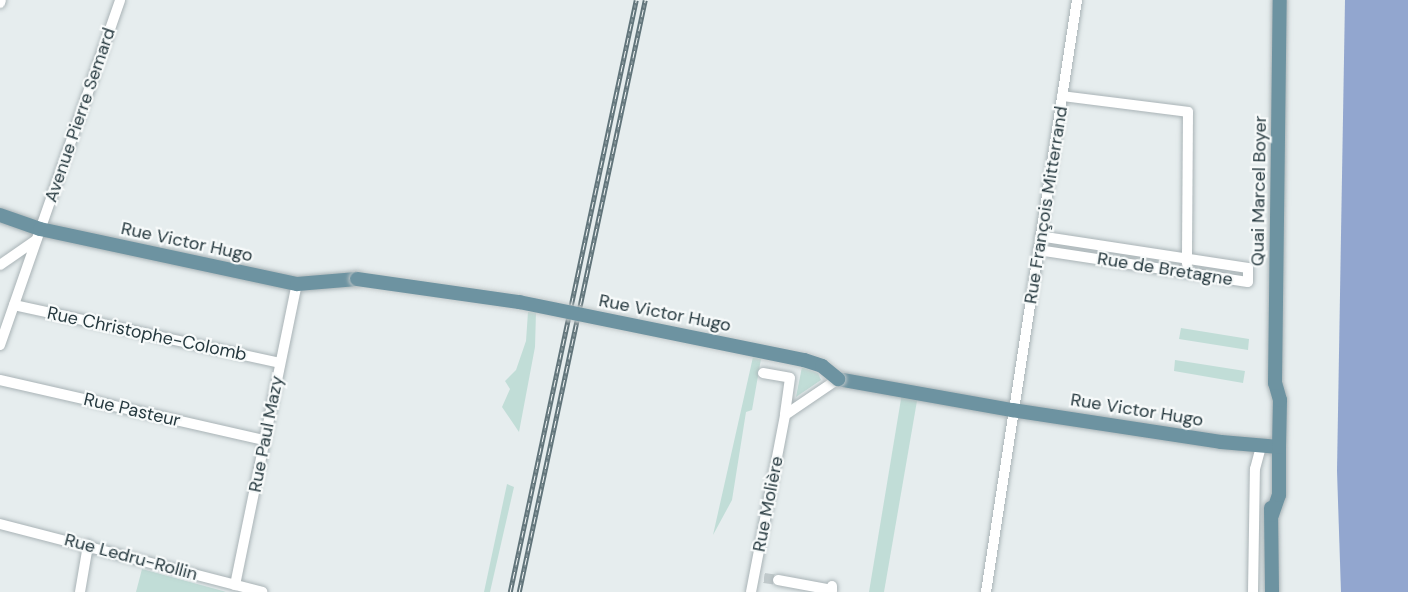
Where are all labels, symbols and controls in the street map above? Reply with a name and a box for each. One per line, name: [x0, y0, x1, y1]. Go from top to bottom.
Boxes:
street label: Avenue Pierre Semard: [40, 25, 120, 205]
street label: Rue François Mitterrand: [1020, 105, 1072, 305]
street label: Quai Marcel Boyer: [1247, 116, 1271, 266]
street label: Rue Victor Hugo: [119, 217, 255, 267]
street label: Rue de Bretagne: [1096, 248, 1234, 290]
street label: Rue Victor Hugo: [597, 290, 733, 336]
street label: Rue Christophe-Colomb: [45, 302, 249, 366]
street label: Rue Paul Mazy: [244, 374, 288, 494]
street label: Rue Pasteur: [82, 388, 182, 432]
street label: Rue Victor Hugo: [1069, 389, 1205, 431]
street label: Rue Molière: [748, 454, 788, 554]
street label: Rue Ledru-Rollin: [62, 529, 200, 585]

